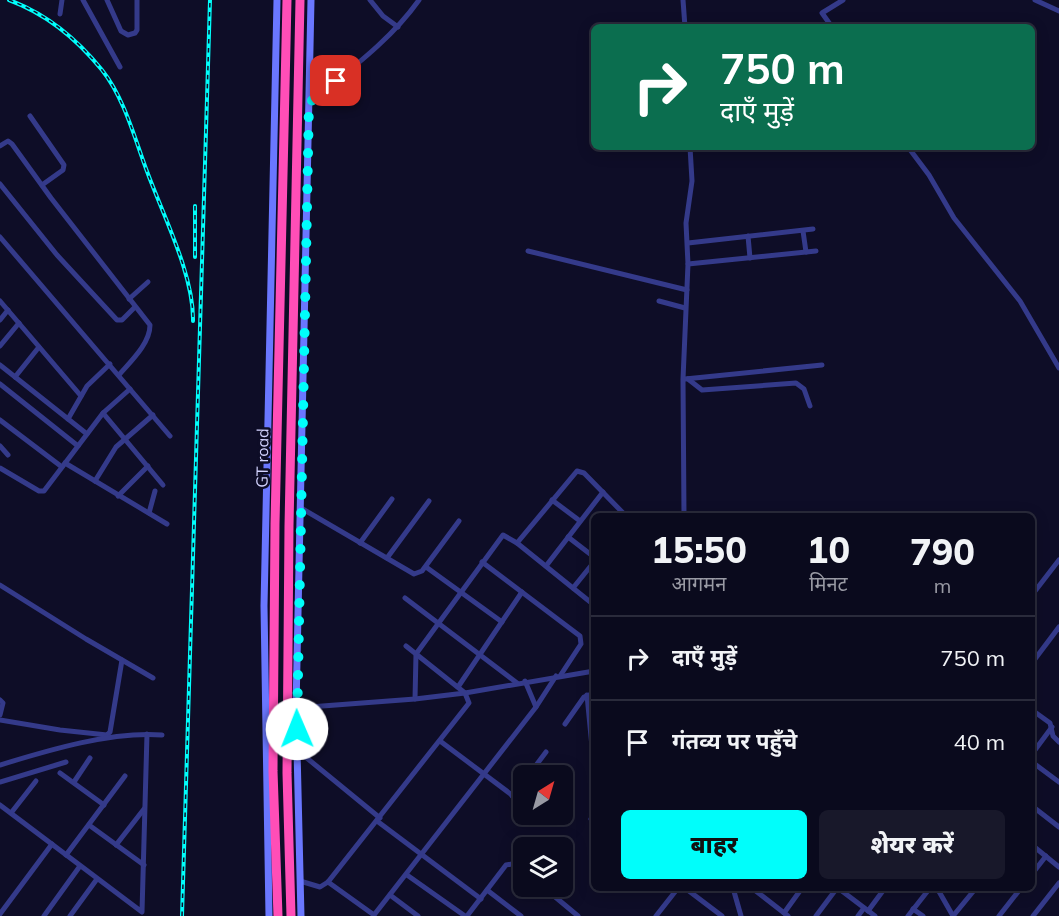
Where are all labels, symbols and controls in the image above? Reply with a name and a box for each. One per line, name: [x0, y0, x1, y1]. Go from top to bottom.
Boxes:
text: 750 m: [720, 42, 845, 95]
icon: right: [621, 48, 699, 126]
pin: [310, 55, 361, 106]
icon: arrive: [319, 64, 352, 97]
text: दाएँ मुड़ें: [720, 94, 794, 128]
street label: GT road: [251, 428, 273, 488]
text: 15:50: [651, 527, 747, 572]
text: 10: [807, 527, 850, 572]
text: 790: [910, 529, 975, 574]
text: आगमन: [672, 571, 726, 596]
text: मिनट: [809, 571, 848, 596]
text: m: [934, 573, 951, 598]
icon: right: [621, 642, 654, 675]
text: दाएँ मुड़ें: [672, 643, 737, 671]
text: 750 m: [940, 644, 1005, 672]
position arrow: [265, 697, 329, 761]
icon: arrive: [621, 726, 654, 759]
text: गंतव्य पर पहुँचे: [672, 727, 797, 755]
text: 40 m: [954, 728, 1005, 756]
north arrow: [513, 765, 573, 825]
map controls: [513, 765, 573, 897]
button: बाहर: [621, 810, 807, 879]
button: शेयर करें: [819, 810, 1005, 879]
button: layers: [513, 837, 573, 897]

